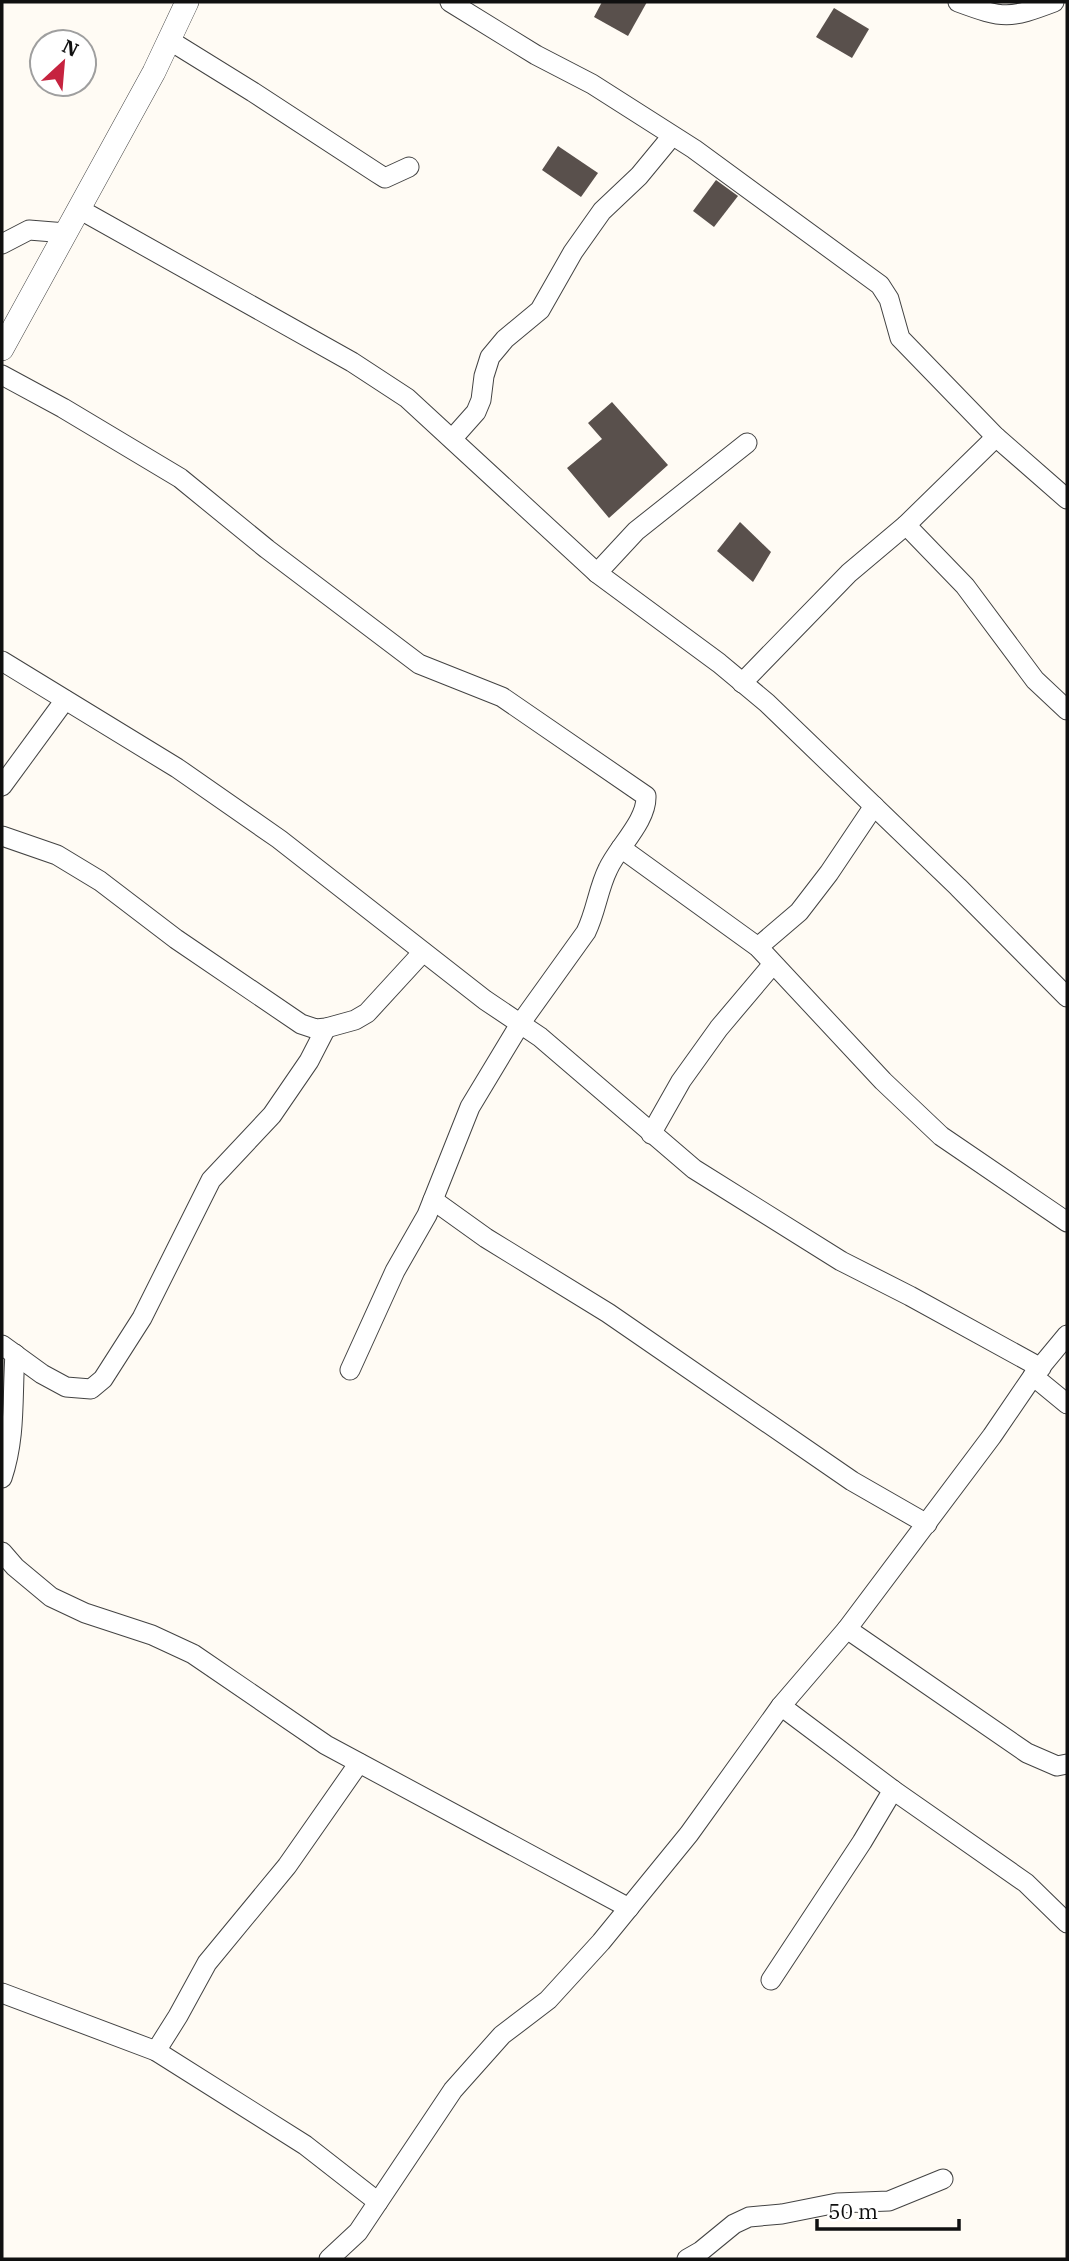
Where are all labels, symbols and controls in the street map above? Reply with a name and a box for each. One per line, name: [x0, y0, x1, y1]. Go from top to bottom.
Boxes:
north arrow: [28, 28, 98, 98]
text: N: [58, 34, 82, 62]
scale bar: [817, 2188, 959, 2232]
text: 50 m: [828, 2197, 878, 2225]

